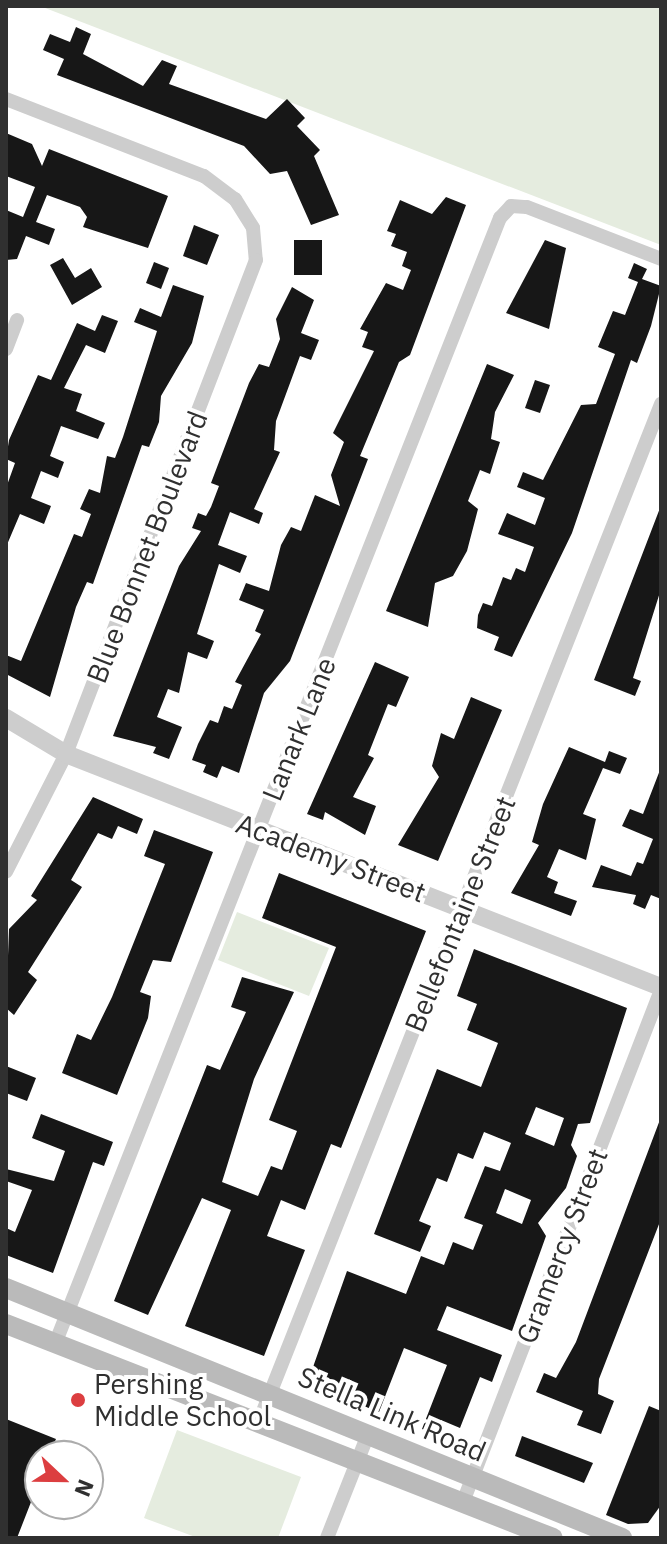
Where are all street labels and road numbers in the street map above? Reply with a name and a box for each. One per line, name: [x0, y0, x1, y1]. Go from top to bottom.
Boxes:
street label: Blue Bonnet Boulevard: [80, 406, 214, 688]
street label: Lanark Lane: [255, 652, 343, 806]
street label: Bellefontaine Street: [397, 791, 523, 1037]
street label: Academy Street: [232, 806, 430, 910]
street label: Gramercy Street: [509, 1144, 615, 1348]
street label: Stella Link Road: [293, 1359, 491, 1469]

